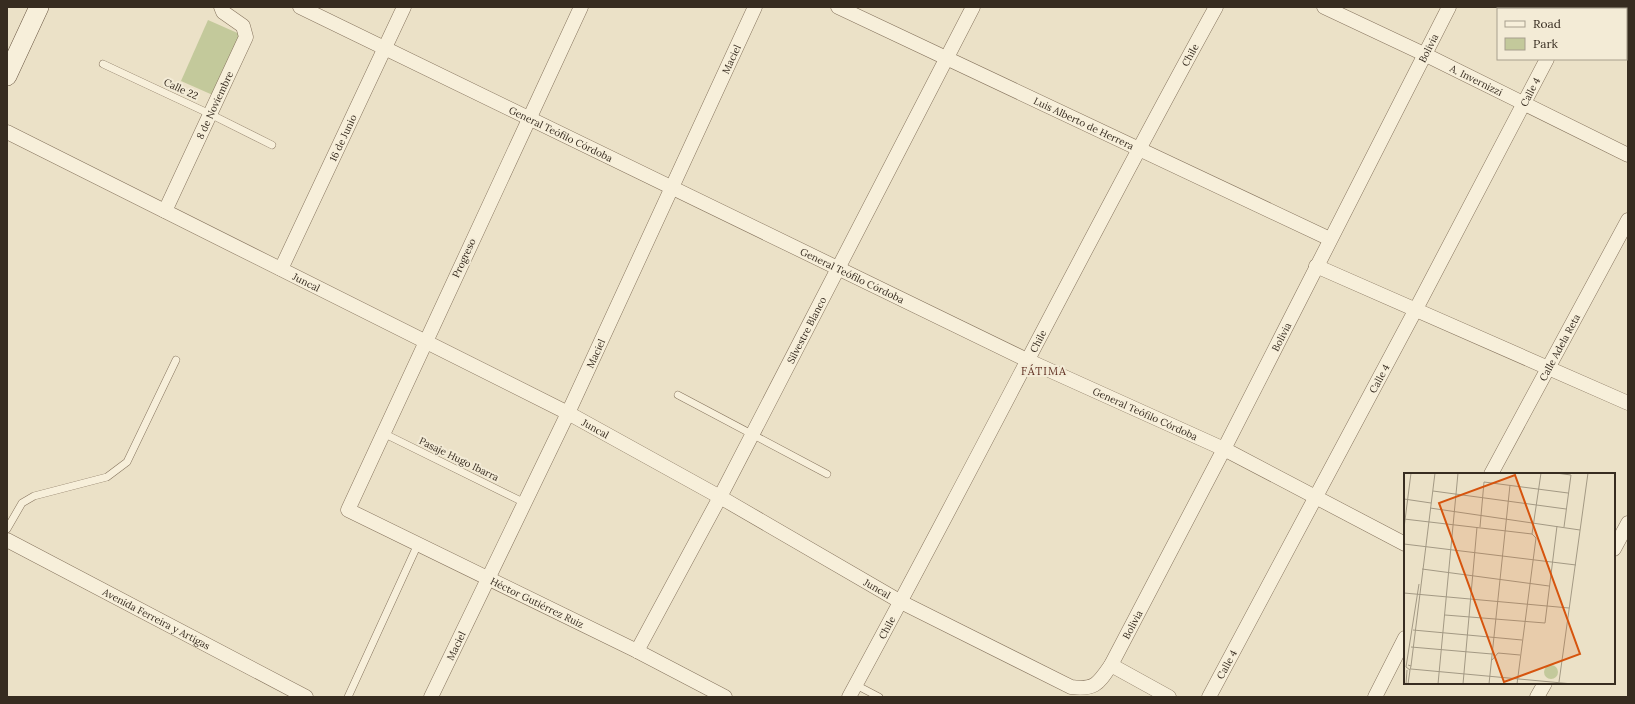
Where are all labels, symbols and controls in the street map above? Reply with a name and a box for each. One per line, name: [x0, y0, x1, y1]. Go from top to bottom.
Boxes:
legend: [1497, 8, 1627, 60]
text: Road: [1533, 16, 1561, 31]
street label: Bolivia: [1415, 31, 1441, 65]
text: Park: [1533, 36, 1559, 51]
street label: Chile: [1178, 41, 1201, 68]
street label: Maciel: [719, 42, 743, 76]
street label: A. Invernizzi: [1447, 61, 1505, 99]
street label: 8 de Noviembre: [193, 68, 236, 141]
street label: Calle 4: [1517, 74, 1543, 109]
street label: Calle 22: [162, 75, 200, 103]
street label: Luis Alberto de Herrera: [1032, 94, 1136, 152]
street label: General Teófilo Córdoba: [507, 103, 615, 164]
street label: 16 de Junio: [326, 112, 359, 163]
street label: Progreso: [449, 236, 479, 280]
street label: General Teófilo Córdoba: [798, 244, 906, 306]
street label: Juncal: [290, 269, 323, 294]
street label: Silvestre Blanco: [784, 294, 829, 366]
street label: Calle Adela Reta: [1536, 311, 1583, 383]
street label: Bolivia: [1268, 320, 1294, 353]
street label: Chile: [1026, 327, 1049, 355]
street label: Maciel: [583, 336, 608, 370]
street label: Calle 4: [1366, 361, 1392, 395]
district label: FÁTIMA: [1021, 364, 1067, 378]
street label: General Teófilo Córdoba: [1091, 384, 1200, 443]
street label: Juncal: [579, 415, 612, 441]
street label: Pasaje Hugo Ibarra: [417, 434, 501, 484]
inset map: [1404, 473, 1615, 684]
street label: Héctor Gutiérrez Ruiz: [488, 574, 586, 631]
street label: Juncal: [861, 575, 893, 601]
street label: Avenida Ferreira y Artigas: [100, 585, 213, 652]
street label: Bolivia: [1119, 608, 1145, 641]
street label: Chile: [875, 613, 898, 641]
street label: Maciel: [443, 629, 468, 662]
street label: Calle 4: [1213, 647, 1240, 681]

